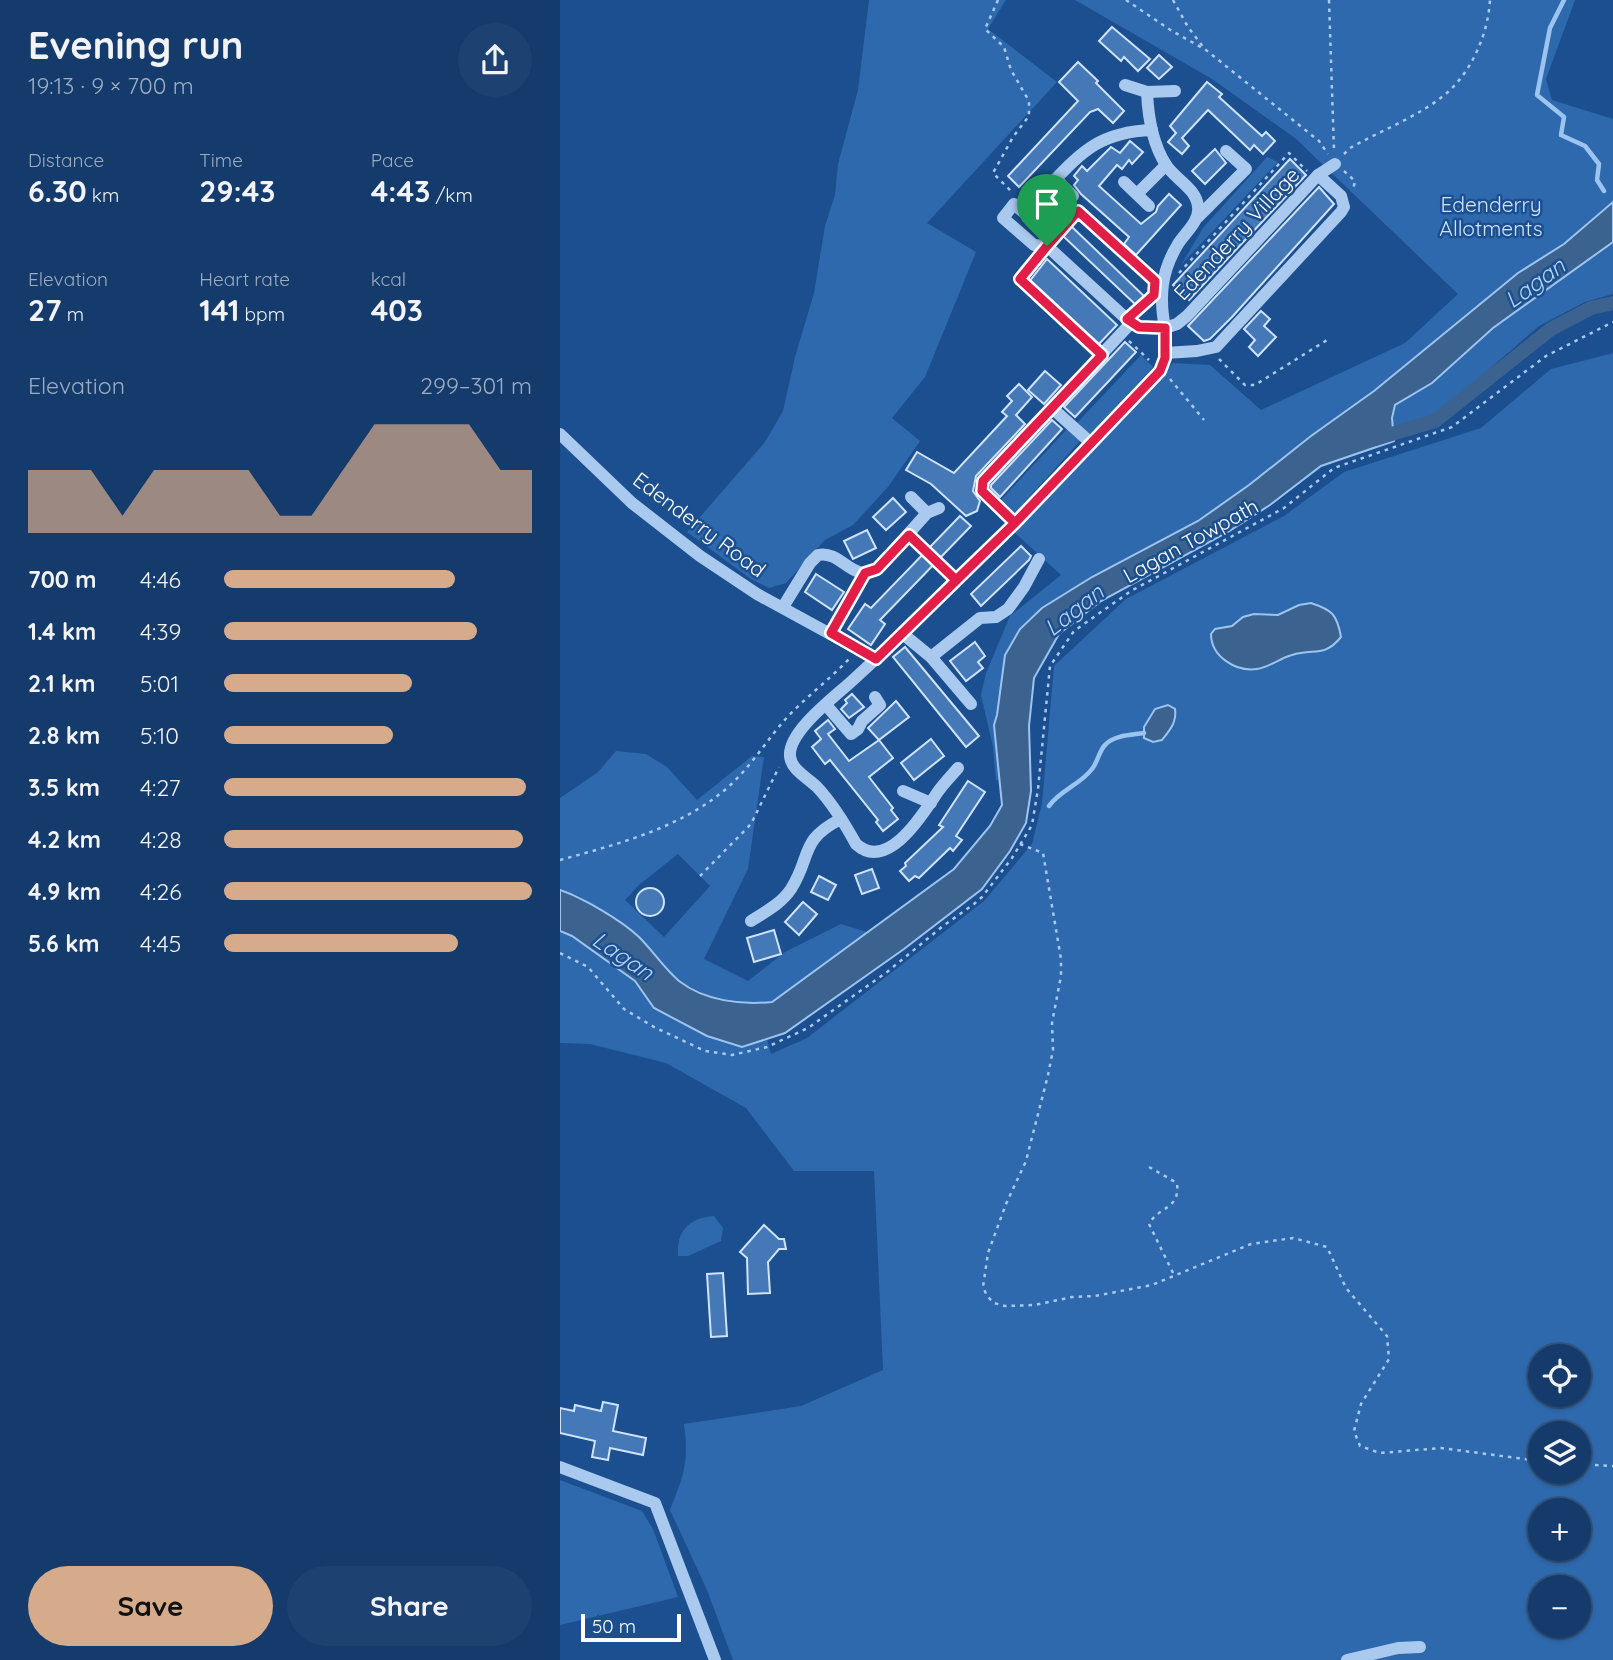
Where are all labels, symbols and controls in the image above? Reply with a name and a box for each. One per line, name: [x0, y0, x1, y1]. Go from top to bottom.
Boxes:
text: Evening run: [28, 21, 243, 69]
button: share: [458, 23, 532, 97]
text: 19:13 · 9 × 700 m: [28, 71, 194, 100]
text: Distance: [28, 148, 104, 172]
text: Time: [199, 148, 243, 172]
text: Pace: [371, 148, 414, 172]
street label: Edenderry Village: [1168, 161, 1305, 305]
text: 6.30: [28, 172, 87, 210]
text: 29:43: [199, 172, 275, 210]
text: 4:43: [371, 172, 430, 210]
pin: [1017, 174, 1077, 246]
text: km: [87, 183, 119, 207]
text: /km: [430, 183, 473, 207]
icon: arrive: [1028, 185, 1066, 223]
park label: Edenderry Allotments: [1439, 191, 1543, 241]
water label: Lagan: [1499, 251, 1571, 314]
text: Elevation: [28, 267, 108, 291]
text: Heart rate: [199, 267, 290, 291]
text: kcal: [371, 267, 406, 291]
text: 27: [28, 291, 62, 329]
text: 141: [199, 291, 239, 329]
text: 403: [371, 291, 423, 329]
text: m: [62, 302, 84, 326]
text: bpm: [239, 302, 285, 326]
text: Elevation: [28, 371, 125, 400]
text: 299–301 m: [420, 371, 532, 400]
street label: Edenderry Road: [628, 466, 771, 582]
street label: Lagan Towpath: [1118, 492, 1263, 588]
text: 700 m: [28, 565, 97, 594]
text: 4:46: [140, 565, 181, 594]
water label: Lagan: [1038, 577, 1110, 642]
text: 1.4 km: [28, 617, 96, 646]
text: 4:39: [140, 617, 181, 646]
text: 2.1 km: [28, 669, 95, 698]
text: 5:01: [140, 669, 179, 698]
text: 2.8 km: [28, 721, 100, 750]
text: 5:10: [140, 721, 179, 750]
text: 3.5 km: [28, 773, 100, 802]
text: 4:27: [140, 773, 181, 802]
text: 4.2 km: [28, 825, 101, 854]
text: 4:28: [140, 825, 182, 854]
text: 4.9 km: [28, 877, 101, 906]
text: 4:26: [140, 877, 182, 906]
water label: Lagan: [587, 925, 660, 987]
text: 5.6 km: [28, 929, 100, 958]
text: 4:45: [140, 929, 181, 958]
map controls: [1528, 1344, 1591, 1638]
button: locate: [1528, 1344, 1591, 1407]
button: layers: [1528, 1421, 1591, 1484]
button: +: [1528, 1498, 1591, 1561]
button: Save: [28, 1566, 273, 1646]
button: Share: [287, 1566, 532, 1646]
button: −: [1528, 1575, 1591, 1638]
scale bar: [581, 1611, 681, 1643]
text: 50 m: [592, 1614, 636, 1638]

